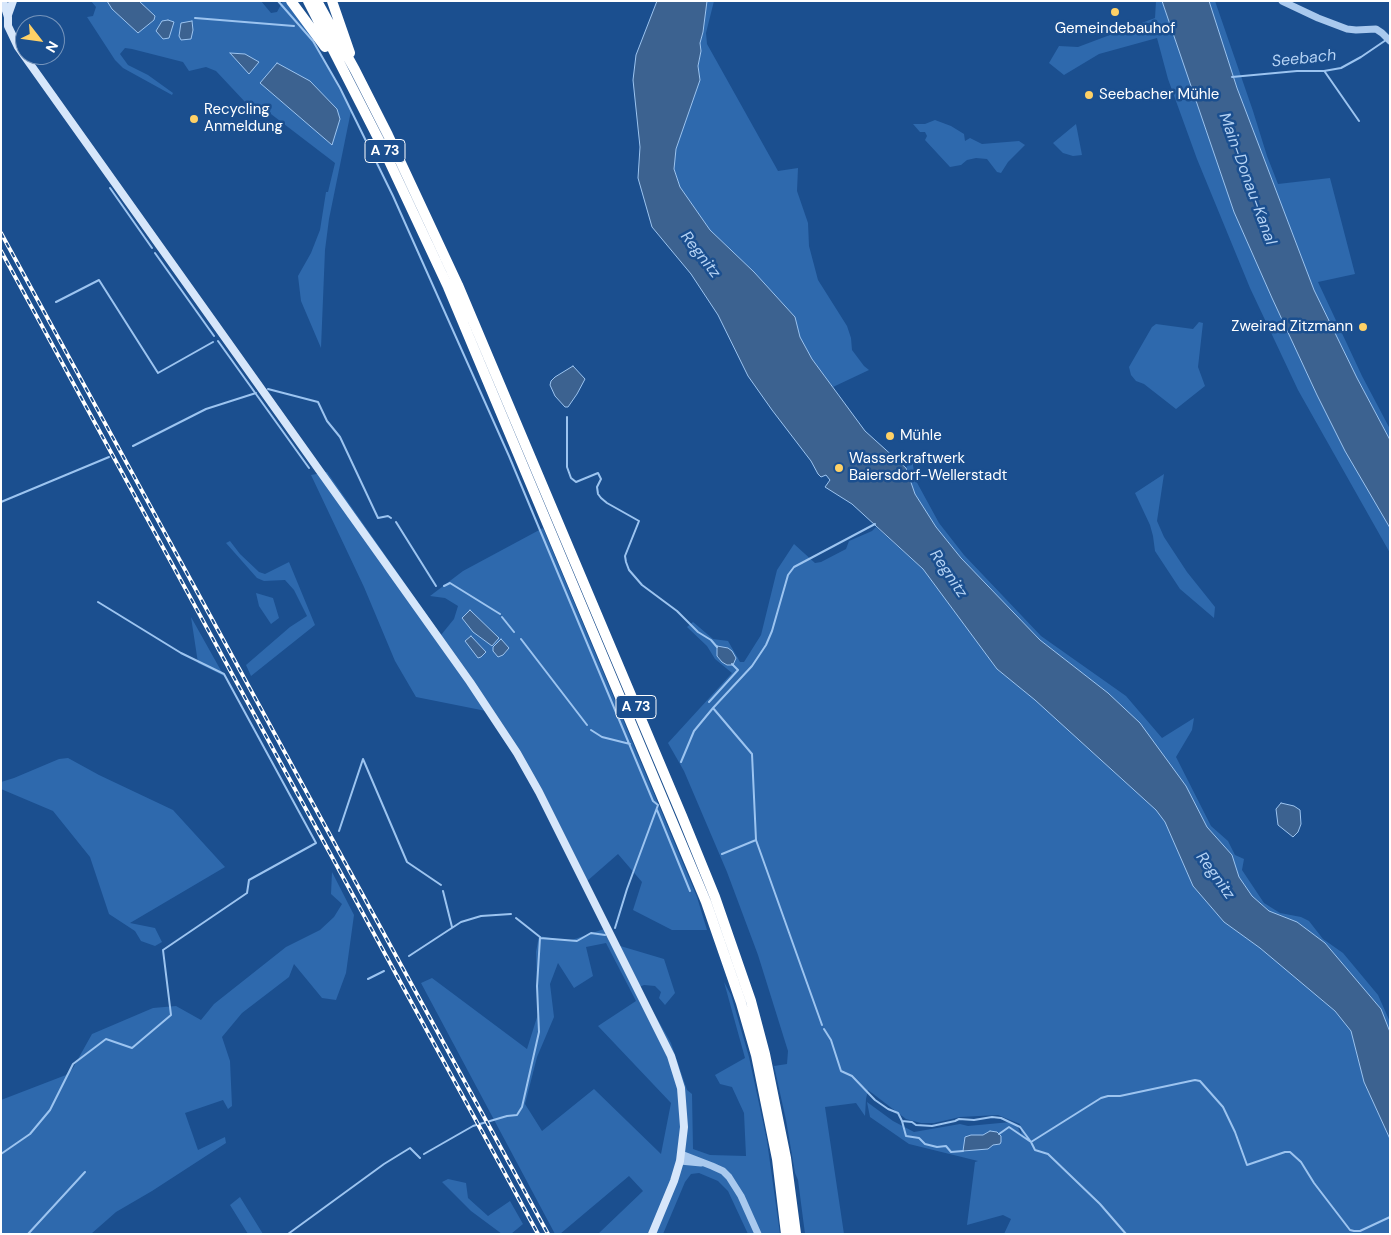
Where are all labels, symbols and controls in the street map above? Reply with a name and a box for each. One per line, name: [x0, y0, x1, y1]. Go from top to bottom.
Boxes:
marker: Gemeindebauhof: [1109, 6, 1121, 18]
north arrow: [15, 15, 65, 65]
place label: Gemeindebauhof: [1055, 20, 1175, 38]
text: N: [42, 38, 62, 56]
water label: Seebach: [1271, 46, 1337, 72]
place label: Seebacher Mühle: [1099, 86, 1219, 104]
marker: Seebacher Mühle: [1083, 89, 1095, 101]
place label: Recycling Anmeldung: [204, 101, 283, 136]
water label: Main-Donau-Kanal: [1214, 110, 1280, 248]
marker: Recycling Anmeldung: [188, 113, 200, 125]
road number: A 73: [365, 140, 405, 162]
water label: Regnitz: [676, 228, 724, 282]
place label: Zweirad Zitzmann: [1231, 318, 1353, 336]
marker: Zweirad Zitzmann: [1357, 321, 1369, 333]
place label: Mühle: [900, 427, 942, 445]
marker: Mühle: [884, 430, 896, 442]
place label: Wasserkraftwerk Baiersdorf-Wellerstadt: [849, 450, 1007, 485]
marker: Wasserkraftwerk Baiersdorf-Wellerstadt: [833, 462, 845, 474]
water label: Regnitz: [925, 546, 971, 602]
road number: A 73: [616, 696, 656, 719]
water label: Regnitz: [1191, 849, 1239, 903]

